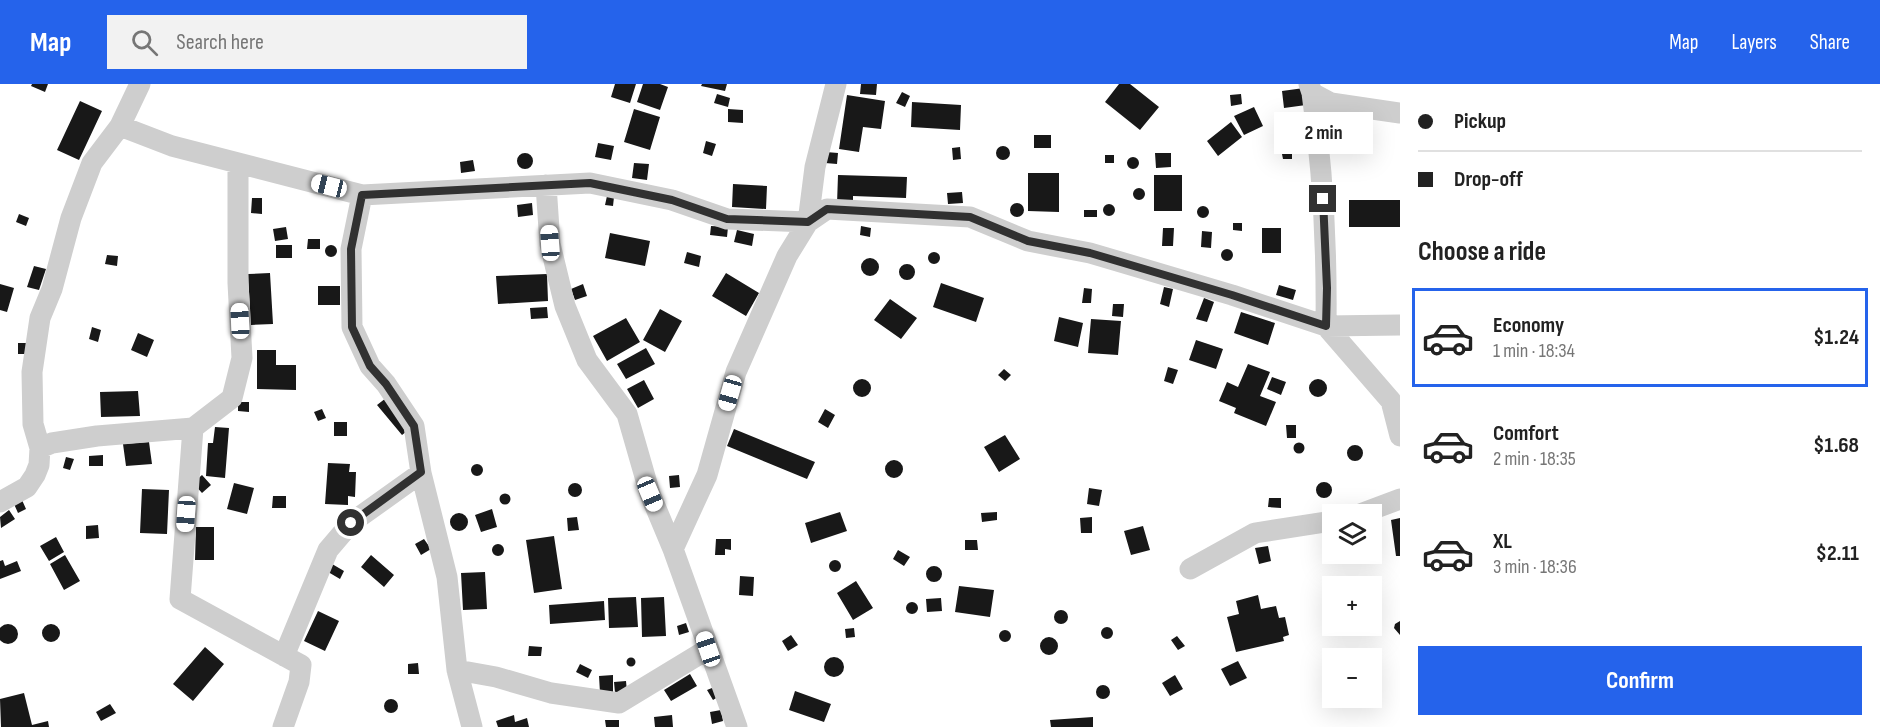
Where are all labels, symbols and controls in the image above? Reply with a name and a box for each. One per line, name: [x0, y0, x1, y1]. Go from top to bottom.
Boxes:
search box: [107, 15, 527, 69]
text: Map: [30, 26, 71, 59]
icon: search: [128, 26, 161, 59]
text: Search here: [176, 29, 264, 56]
text: Map: [1669, 30, 1698, 55]
text: Layers: [1731, 30, 1777, 55]
text: Share: [1810, 30, 1850, 55]
text: Pickup: [1454, 108, 1506, 135]
callout: 2 min: [1274, 112, 1372, 154]
text: 2 min: [1304, 121, 1343, 145]
text: Drop-off: [1454, 166, 1523, 193]
car: [309, 173, 349, 199]
route end: [1309, 185, 1336, 212]
car: [540, 224, 560, 262]
text: Choose a ride: [1418, 236, 1546, 268]
car: [230, 303, 250, 339]
icon: car: [1421, 311, 1475, 365]
text: Economy: [1493, 312, 1564, 339]
text: $1.24: [1813, 324, 1859, 351]
text: 1 min · 18:34: [1493, 339, 1575, 363]
car: [716, 373, 744, 413]
icon: car: [1421, 419, 1475, 473]
text: Comfort: [1493, 420, 1559, 447]
text: $1.68: [1813, 432, 1859, 459]
text: 2 min · 18:35: [1493, 447, 1576, 471]
car: [635, 474, 665, 514]
car: [176, 495, 196, 533]
map controls: [1322, 504, 1382, 708]
button: layers: [1322, 504, 1382, 564]
route start: [337, 509, 364, 536]
icon: car: [1421, 527, 1475, 581]
text: XL: [1493, 528, 1512, 555]
text: $2.11: [1816, 540, 1859, 567]
text: 3 min · 18:36: [1493, 555, 1577, 579]
button: +: [1322, 576, 1382, 636]
car: [694, 629, 722, 669]
button: Confirm: [1418, 646, 1862, 715]
button: −: [1322, 648, 1382, 708]

